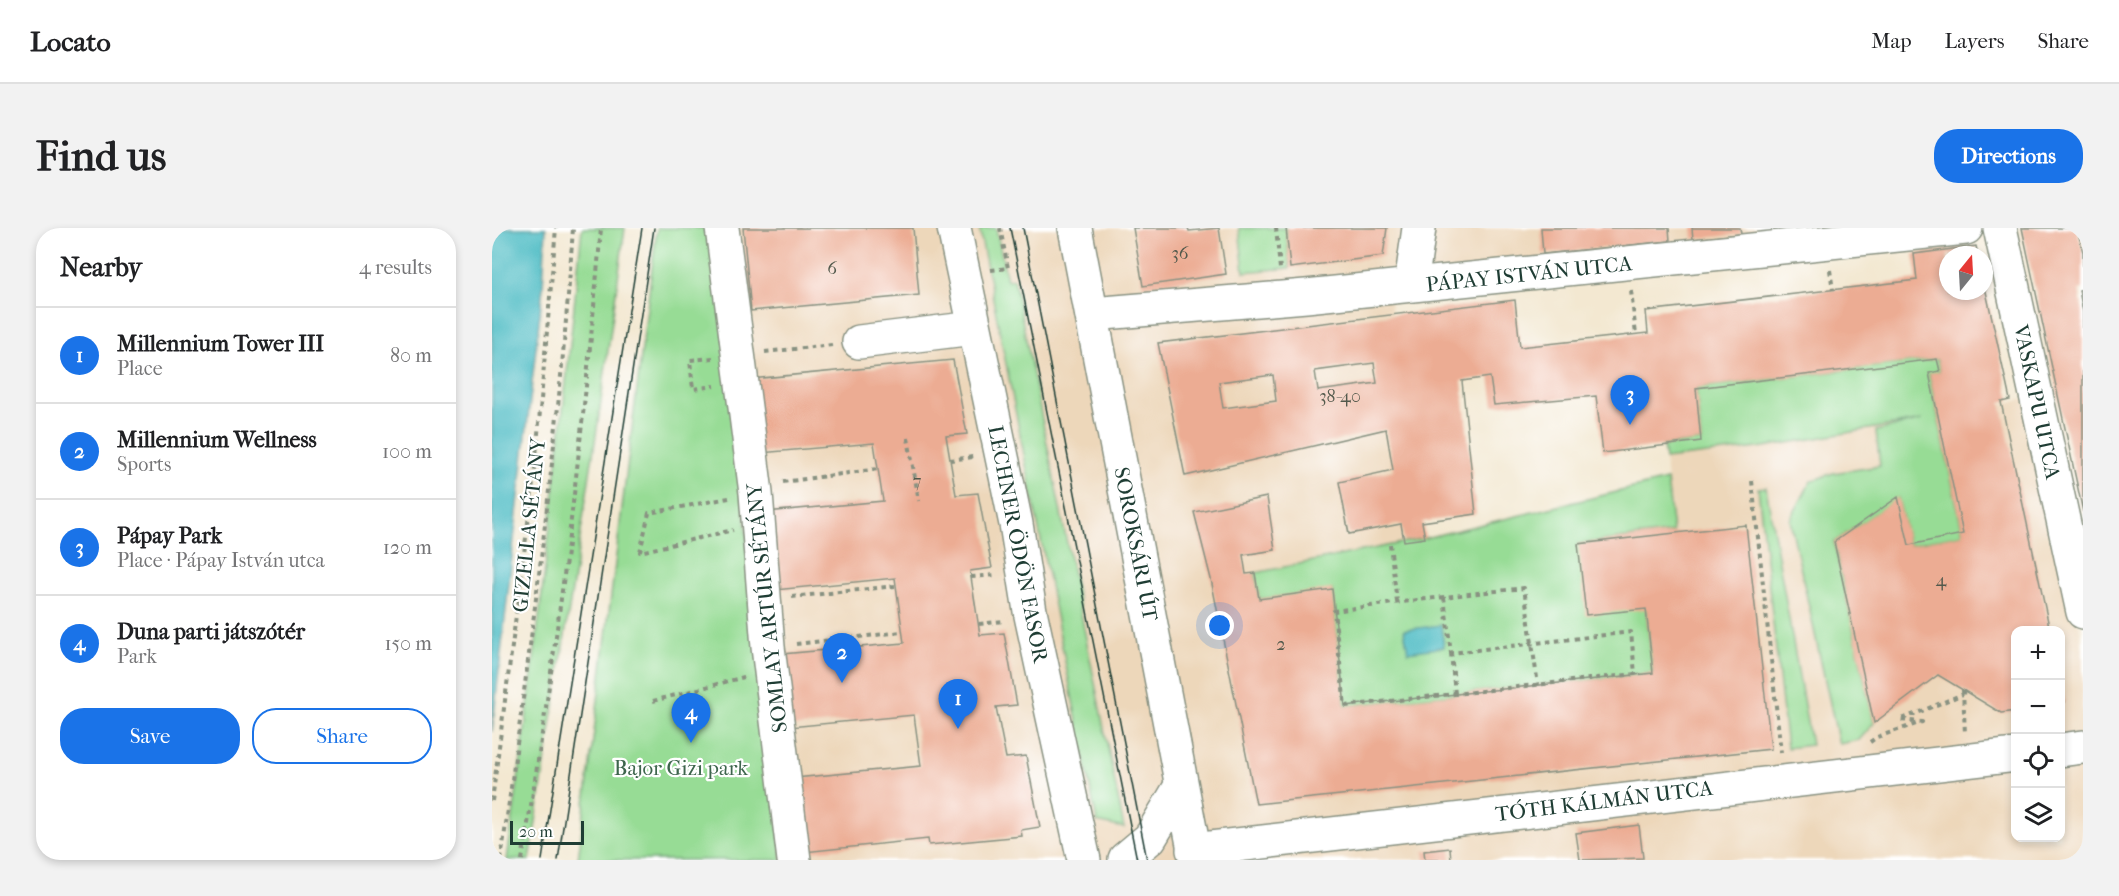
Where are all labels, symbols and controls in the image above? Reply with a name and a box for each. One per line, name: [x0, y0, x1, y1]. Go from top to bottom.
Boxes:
text: Locato: [30, 25, 111, 58]
text: Map: [1871, 29, 1912, 53]
text: Layers: [1945, 29, 2004, 53]
text: Share: [2037, 29, 2089, 53]
button: Directions: [1934, 129, 2083, 183]
text: Find us: [36, 132, 166, 181]
house number: 36: [1171, 243, 1189, 264]
north arrow: [1939, 246, 1993, 300]
street label: PÁPAY ISTVÁN UTCA: [1425, 251, 1634, 297]
text: Nearby: [60, 252, 142, 283]
text: 4 results: [359, 256, 432, 279]
house number: 6: [827, 258, 837, 279]
street label: VASKAPU UTCA: [2009, 322, 2065, 482]
text: Millennium Tower III: [117, 331, 324, 357]
text: 1: [76, 344, 83, 367]
text: 80 m: [390, 344, 432, 367]
text: Place: [117, 357, 163, 380]
pin: 3: [1610, 376, 1650, 425]
house number: 38-40: [1319, 386, 1361, 407]
street label: LECHNER ÖDÖN FASOR: [983, 423, 1053, 665]
text: Millennium Wellness: [117, 427, 317, 453]
street label: GIZELLA SÉTÁNY: [508, 436, 550, 613]
text: 2: [74, 440, 85, 463]
text: 100 m: [382, 440, 432, 463]
text: Sports: [117, 453, 171, 476]
street label: SOROKSÁRI ÚT: [1109, 465, 1163, 624]
house number: 7: [913, 471, 922, 492]
street label: SOMLAY ARTÚR SÉTÁNY: [742, 481, 792, 734]
text: Pápay Park: [117, 523, 222, 549]
text: 3: [75, 536, 84, 559]
text: 120 m: [383, 536, 432, 559]
text: Place · Pápay István utca: [117, 549, 325, 572]
house number: 4: [1936, 570, 1947, 591]
your location: [1205, 611, 1234, 640]
text: Duna parti játszótér: [117, 619, 305, 645]
map controls: [2011, 626, 2065, 842]
button: +: [2011, 626, 2065, 680]
text: 4: [74, 632, 85, 655]
text: 150 m: [384, 632, 432, 655]
pin: 2: [822, 634, 862, 683]
house number: 2: [1276, 634, 1286, 655]
text: Park: [117, 645, 157, 668]
pin: 1: [938, 680, 978, 729]
button: −: [2011, 680, 2065, 734]
pin: 4: [672, 694, 710, 743]
button: Save: [60, 708, 240, 764]
button: Share: [252, 708, 432, 764]
button: locate: [2011, 734, 2065, 788]
park label: Bajor Gizi park: [614, 756, 748, 780]
street label: TÓTH KÁLMÁN UTCA: [1494, 775, 1714, 826]
button: layers: [2011, 788, 2065, 842]
scale bar: [510, 818, 584, 846]
text: 20 m: [519, 822, 553, 841]

